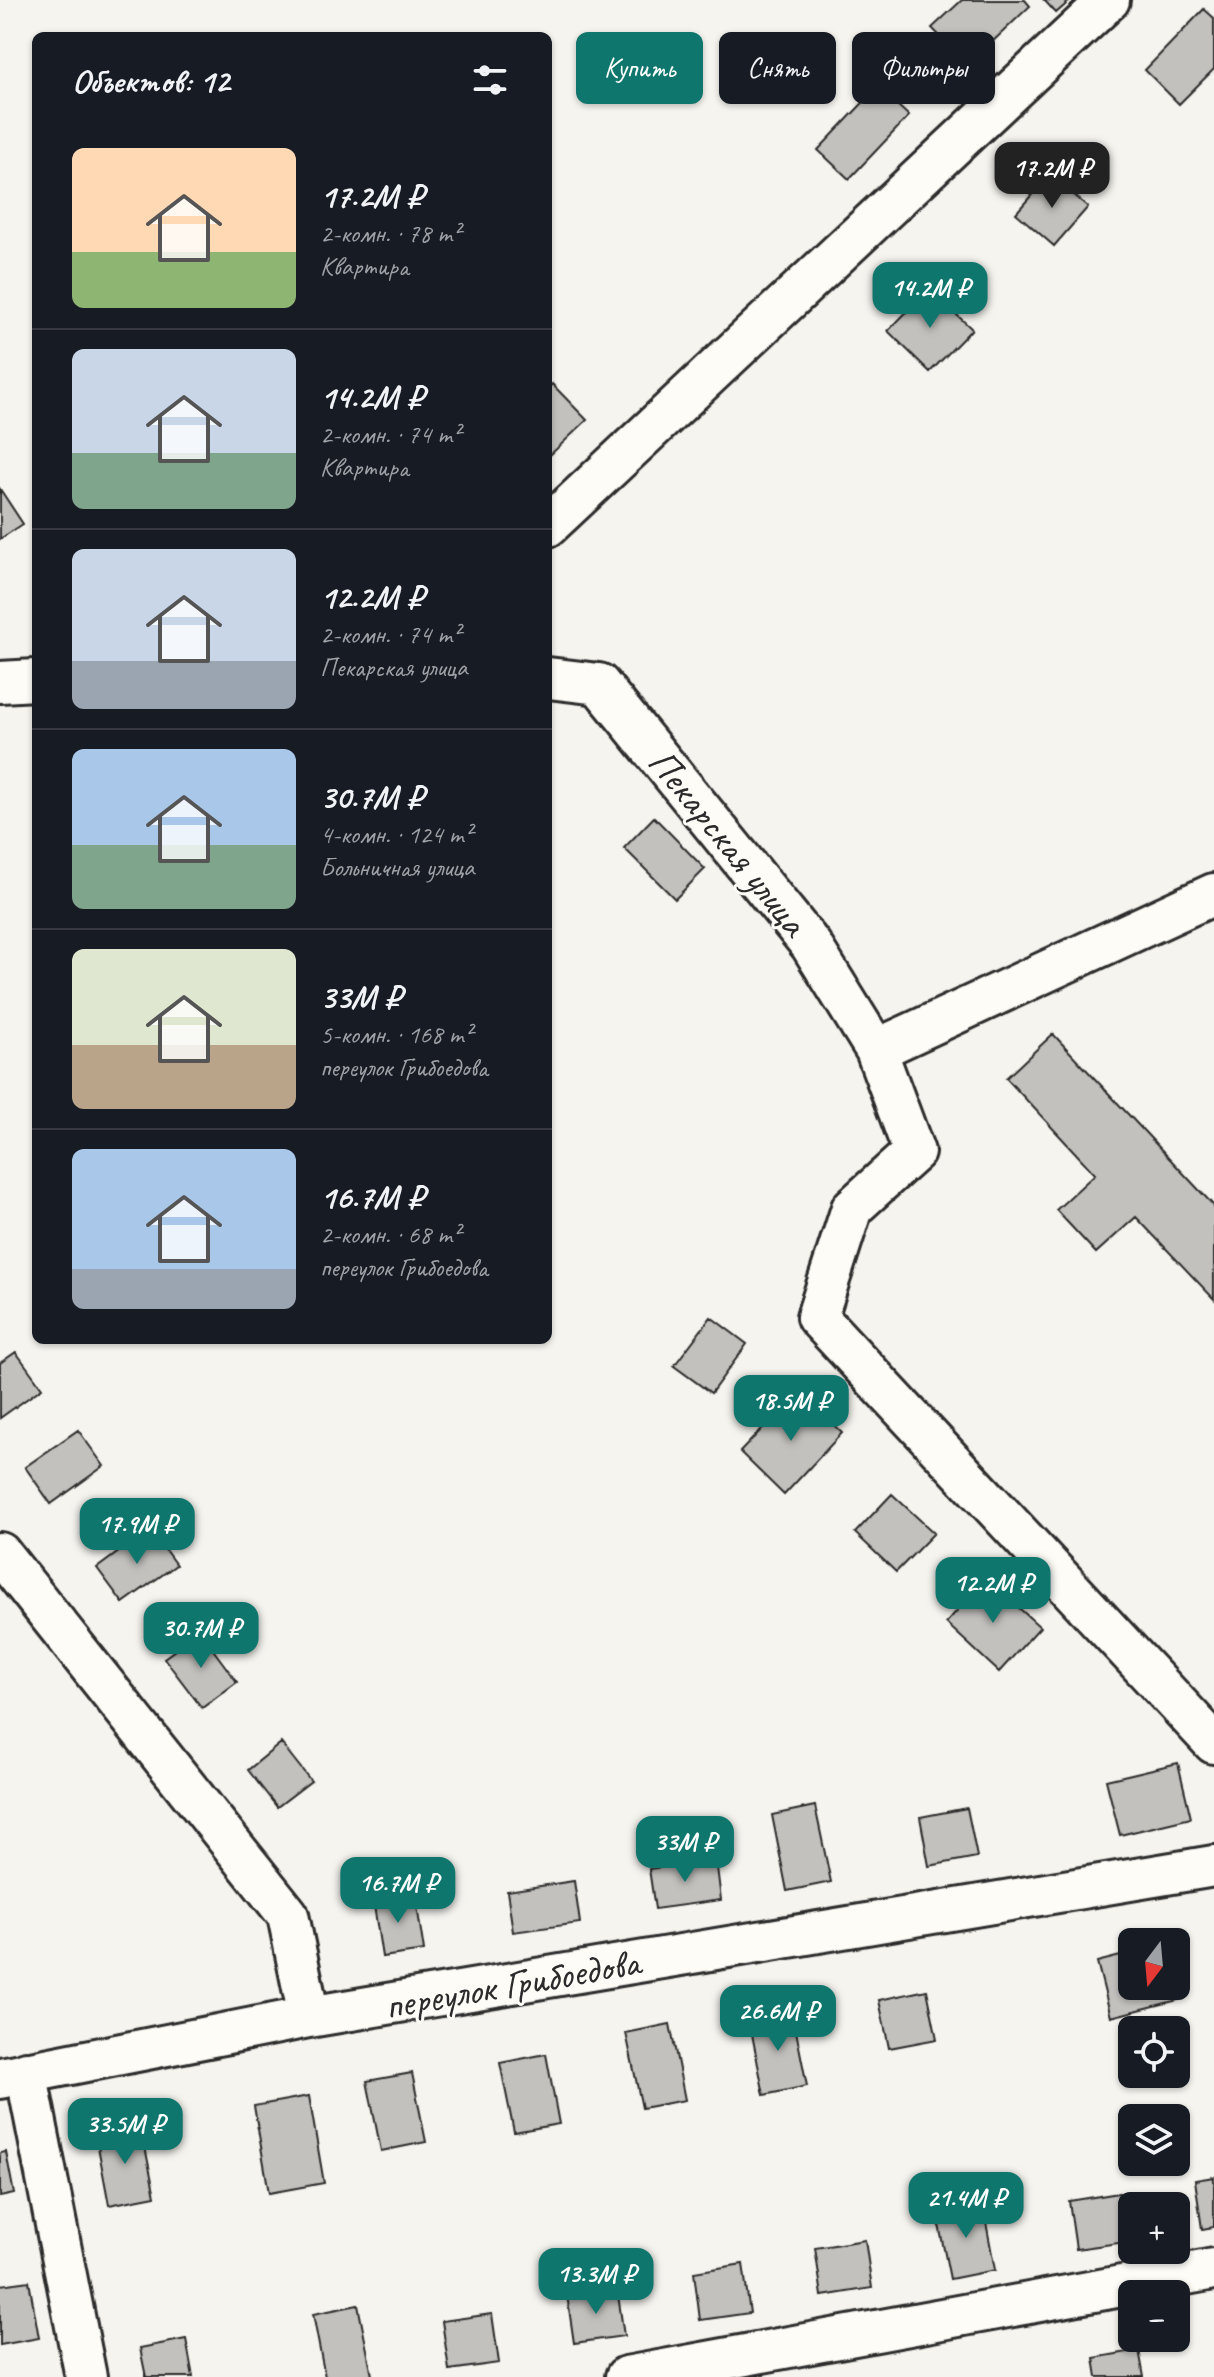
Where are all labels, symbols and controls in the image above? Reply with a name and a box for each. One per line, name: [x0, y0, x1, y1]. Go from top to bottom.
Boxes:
chip: Купить: [576, 32, 703, 104]
chip: Снять: [719, 32, 836, 104]
chip: Фильтры: [852, 32, 995, 104]
icon: filters: [468, 58, 512, 102]
text: Объектов: 12: [72, 59, 230, 102]
pin: 17.2M ₽: [978, 142, 1126, 210]
text: 17.2M ₽: [1013, 151, 1091, 184]
text: 17.2M ₽: [320, 174, 423, 217]
icon: home: [136, 180, 232, 276]
text: 2-комн. · 78 m²: [320, 217, 460, 250]
text: Квартира: [320, 250, 409, 283]
pin: 14.2M ₽: [856, 262, 1004, 330]
text: 14.2M ₽: [891, 271, 969, 304]
text: 14.2M ₽: [320, 375, 423, 418]
icon: home: [136, 381, 232, 477]
text: 2-комн. · 74 m²: [320, 418, 460, 451]
text: Квартира: [320, 451, 409, 484]
text: 12.2M ₽: [320, 575, 423, 618]
icon: home: [136, 581, 232, 677]
text: 2-комн. · 74 m²: [320, 618, 460, 651]
text: Пекарская улица: [320, 651, 467, 684]
street label: Пекарская улица: [637, 738, 820, 948]
text: 30.7M ₽: [320, 775, 423, 818]
icon: home: [136, 781, 232, 877]
text: 4-комн. · 124 m²: [320, 818, 472, 851]
text: Больничная улица: [320, 851, 474, 884]
text: 33M ₽: [320, 975, 401, 1018]
icon: home: [136, 981, 232, 1077]
text: 5-комн. · 168 m²: [320, 1018, 472, 1051]
text: переулок Грибоедова: [320, 1051, 488, 1084]
text: 16.7M ₽: [320, 1175, 424, 1218]
icon: home: [136, 1181, 232, 1277]
text: 2-комн. · 68 m²: [320, 1218, 460, 1251]
text: переулок Грибоедова: [320, 1251, 488, 1284]
pin: 18.5M ₽: [717, 1375, 865, 1443]
text: 18.5M ₽: [752, 1384, 830, 1417]
pin: 17.9M ₽: [63, 1498, 211, 1566]
text: 17.9M ₽: [98, 1507, 176, 1540]
pin: 12.2M ₽: [919, 1557, 1067, 1625]
text: 12.2M ₽: [954, 1566, 1032, 1599]
pin: 30.7M ₽: [127, 1602, 275, 1670]
text: 30.7M ₽: [162, 1611, 240, 1644]
pin: 33M ₽: [629, 1816, 741, 1884]
text: 33M ₽: [654, 1825, 716, 1858]
pin: 16.7M ₽: [324, 1857, 472, 1925]
text: 16.7M ₽: [358, 1866, 438, 1899]
north arrow: [1118, 1928, 1190, 2000]
map controls: [1118, 1928, 1190, 2352]
street label: переулок Грибоедова: [381, 1936, 647, 2031]
pin: 26.6M ₽: [704, 1985, 852, 2053]
text: 26.6M ₽: [738, 1994, 818, 2027]
button: locate: [1118, 2016, 1190, 2088]
pin: 33.5M ₽: [51, 2098, 199, 2166]
button: layers: [1118, 2104, 1190, 2176]
text: 33.5M ₽: [86, 2107, 164, 2140]
pin: 21.4M ₽: [892, 2172, 1040, 2240]
text: 21.4M ₽: [927, 2181, 1005, 2214]
button: +: [1118, 2192, 1190, 2264]
pin: 13.3M ₽: [522, 2248, 670, 2316]
text: 13.3M ₽: [557, 2257, 635, 2290]
button: −: [1118, 2280, 1190, 2352]

